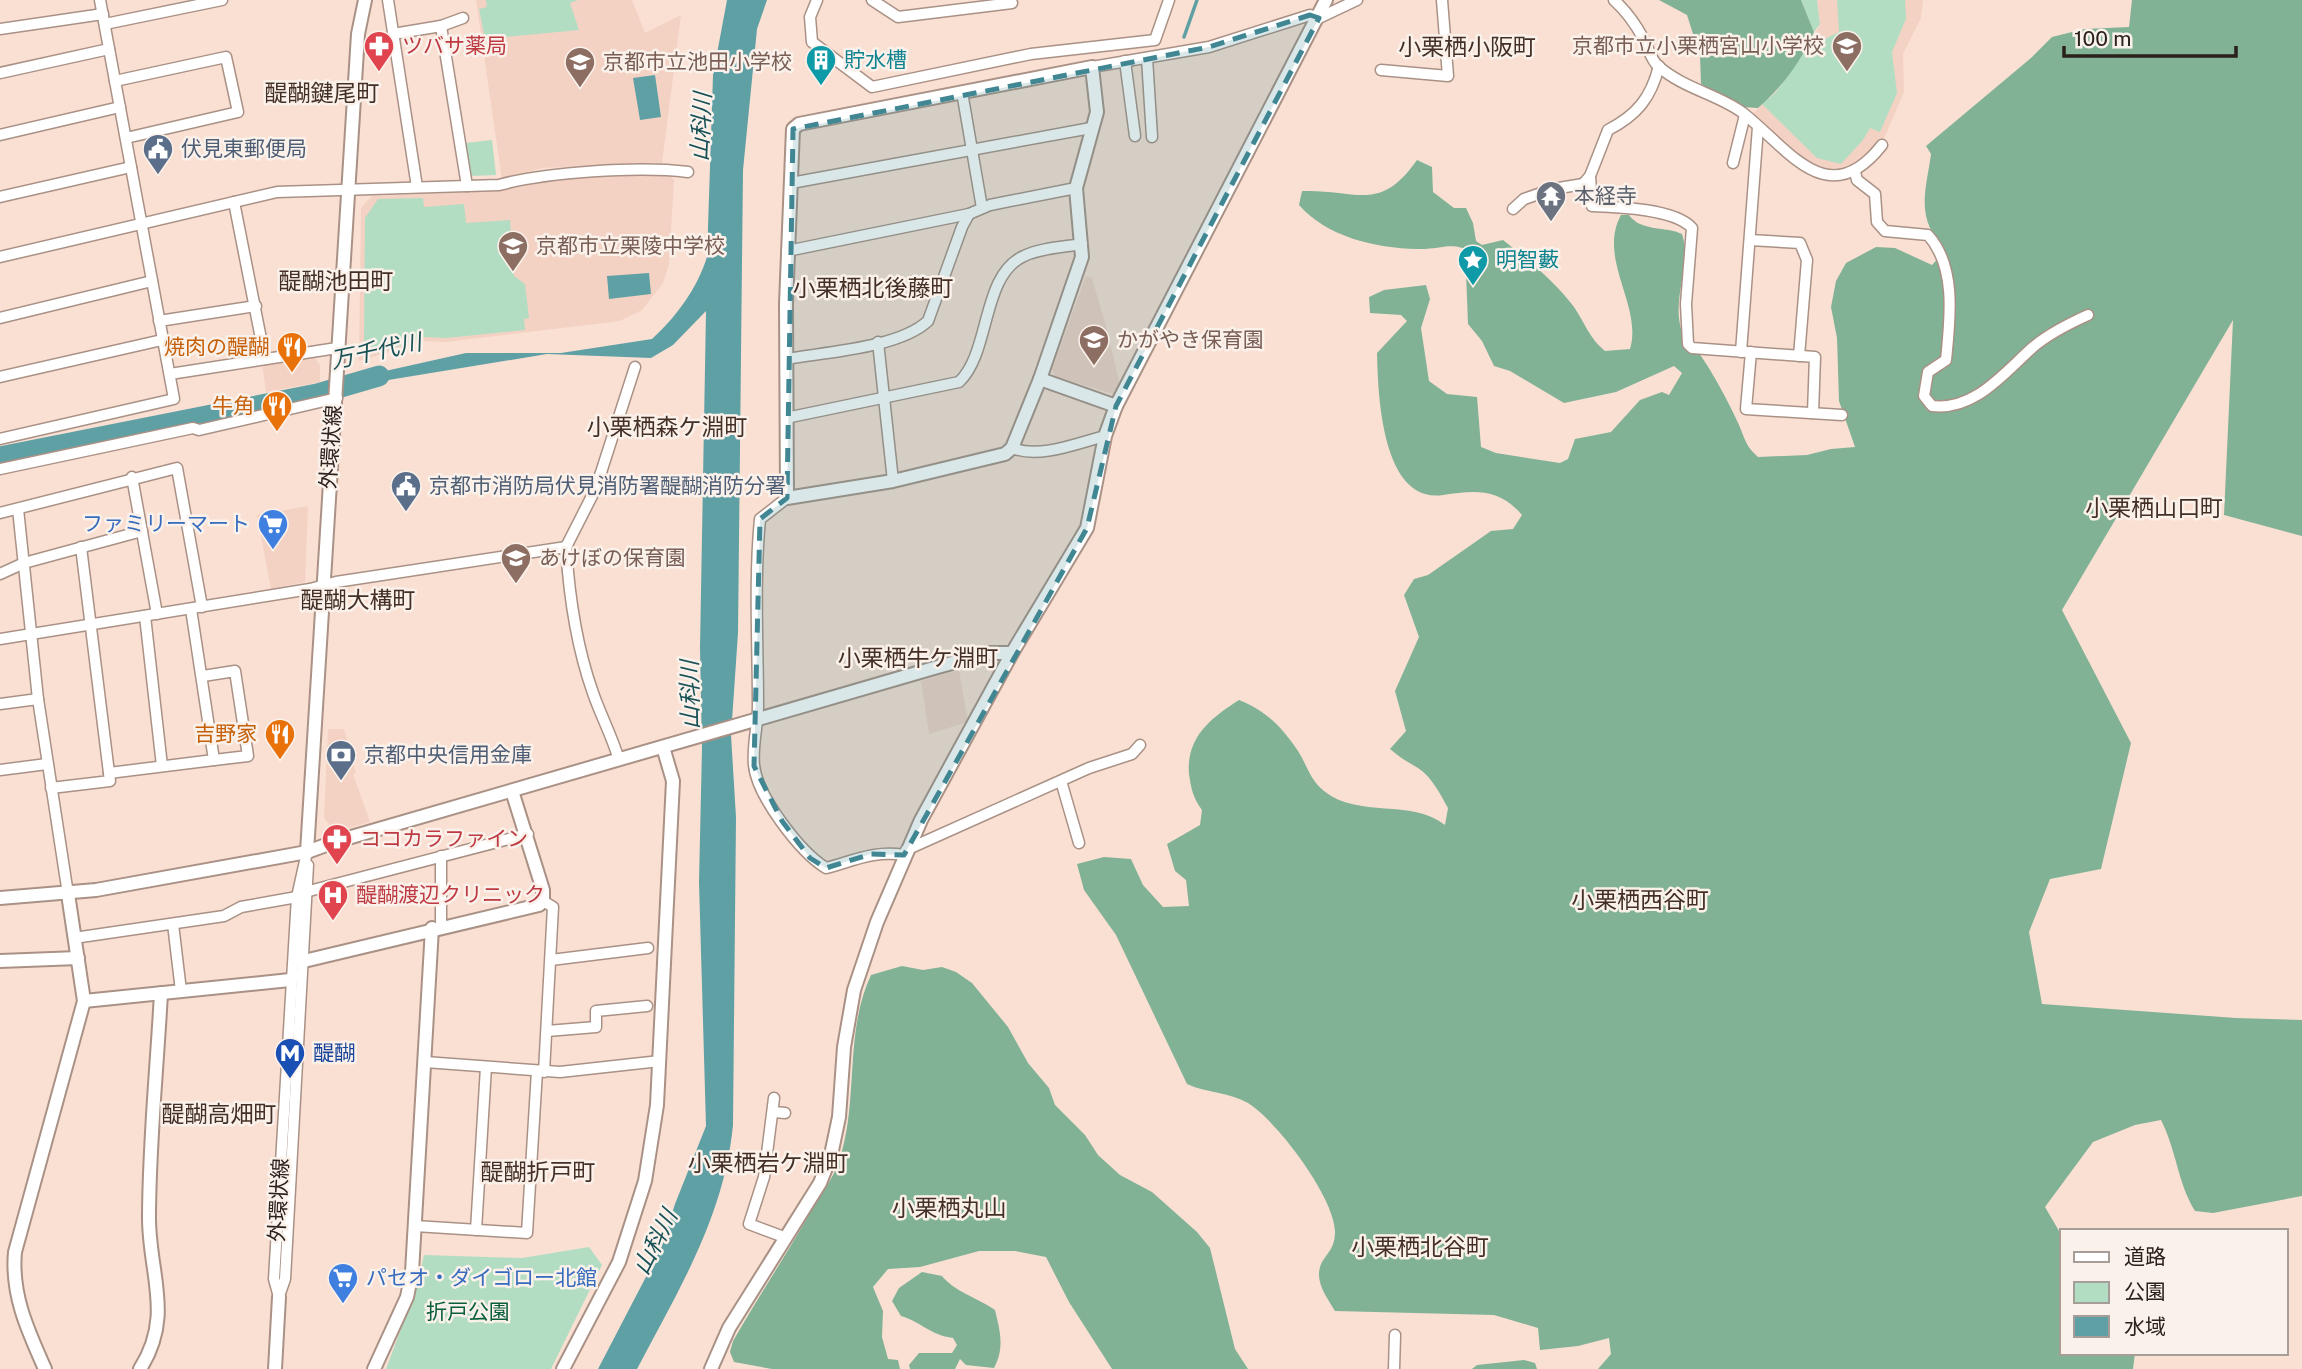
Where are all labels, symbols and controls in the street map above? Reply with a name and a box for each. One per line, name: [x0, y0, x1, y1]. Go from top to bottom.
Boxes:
scale bar: [2064, 14, 2236, 58]
text: 100 m: [2074, 26, 2131, 51]
pharmacy icon: ツバサ薬局: [362, 29, 396, 73]
school or university icon: 京都市立小栗栖宮山小学校: [1830, 29, 1864, 73]
place label: ツバサ薬局: [402, 33, 507, 58]
district label: 小栗栖小阪町: [1398, 33, 1536, 60]
place label: 京都市立小栗栖宮山小学校: [1572, 33, 1824, 58]
building icon: 貯水槽: [804, 43, 838, 87]
school or university icon: 京都市立池田小学校: [563, 45, 597, 89]
place label: 貯水槽: [844, 47, 907, 72]
place label: 京都市立池田小学校: [603, 49, 792, 74]
district label: 醍醐鍵尾町: [265, 79, 380, 106]
water label: 山科川: [685, 89, 716, 162]
public building icon: 伏見東郵便局: [141, 132, 175, 176]
place label: 伏見東郵便局: [181, 136, 307, 161]
temple icon: 本経寺: [1534, 179, 1568, 223]
place label: 本経寺: [1574, 183, 1637, 208]
school or university icon: 京都市立栗陵中学校: [496, 229, 530, 273]
place label: 京都市立栗陵中学校: [536, 233, 725, 258]
place icon: 明智藪: [1456, 243, 1490, 287]
place label: 明智藪: [1496, 247, 1559, 272]
district label: 醍醐池田町: [279, 267, 394, 294]
district label: 小栗栖北後藤町: [793, 274, 954, 301]
school or university icon: かがやき保育園: [1077, 323, 1111, 367]
water label: 万千代川: [328, 327, 427, 373]
place label: かがやき保育園: [1117, 327, 1264, 352]
restaurant icon: 焼肉の醍醐: [275, 330, 309, 374]
place label: 焼肉の醍醐: [164, 334, 269, 359]
restaurant icon: 牛角: [260, 389, 294, 433]
place label: 牛角: [212, 393, 254, 418]
street label: 外環状線: [315, 404, 346, 490]
district label: 小栗栖森ケ淵町: [587, 413, 748, 440]
public building icon: 京都市消防局伏見消防署醍醐消防分署: [389, 469, 423, 513]
place label: 京都市消防局伏見消防署醍醐消防分署: [429, 473, 786, 498]
district label: 小栗栖山口町: [2085, 494, 2223, 521]
supermarket icon: ファミリーマート: [256, 507, 290, 551]
place label: ファミリーマート: [82, 511, 250, 536]
school or university icon: あけぼの保育園: [499, 541, 533, 585]
place label: あけぼの保育園: [539, 545, 686, 570]
district label: 醍醐大構町: [301, 586, 416, 613]
district label: 小栗栖牛ケ淵町: [838, 644, 999, 671]
water label: 山科川: [675, 657, 704, 730]
restaurant icon: 吉野家: [263, 717, 297, 761]
place label: 吉野家: [194, 721, 257, 746]
bank icon: 京都中央信用金庫: [324, 738, 358, 782]
place label: 京都中央信用金庫: [364, 742, 532, 767]
pharmacy icon: ココカラファイン: [320, 822, 354, 866]
place label: ココカラファイン: [360, 826, 528, 851]
hospital icon: 醍醐渡辺クリニック: [316, 878, 350, 922]
place label: 醍醐渡辺クリニック: [356, 882, 545, 907]
district label: 小栗栖西谷町: [1571, 886, 1709, 913]
metro station icon: 醍醐: [273, 1036, 307, 1080]
place label: 醍醐: [313, 1040, 355, 1065]
district label: 醍醐高畑町: [162, 1100, 277, 1127]
district label: 小栗栖岩ケ淵町: [688, 1149, 849, 1176]
street label: 外環状線: [264, 1157, 293, 1243]
district label: 醍醐折戸町: [481, 1158, 596, 1185]
district label: 小栗栖丸山: [892, 1194, 1007, 1221]
water label: 山科川: [627, 1202, 684, 1279]
legend: [2060, 1229, 2288, 1355]
district label: 小栗栖北谷町: [1351, 1233, 1489, 1260]
text: 道路: [2124, 1244, 2166, 1269]
supermarket icon: パセオ・ダイゴロー北館: [326, 1261, 360, 1305]
place label: パセオ・ダイゴロー北館: [366, 1265, 597, 1290]
text: 公園: [2124, 1279, 2166, 1304]
park label: 折戸公園: [426, 1299, 510, 1324]
text: 水域: [2124, 1314, 2166, 1339]

